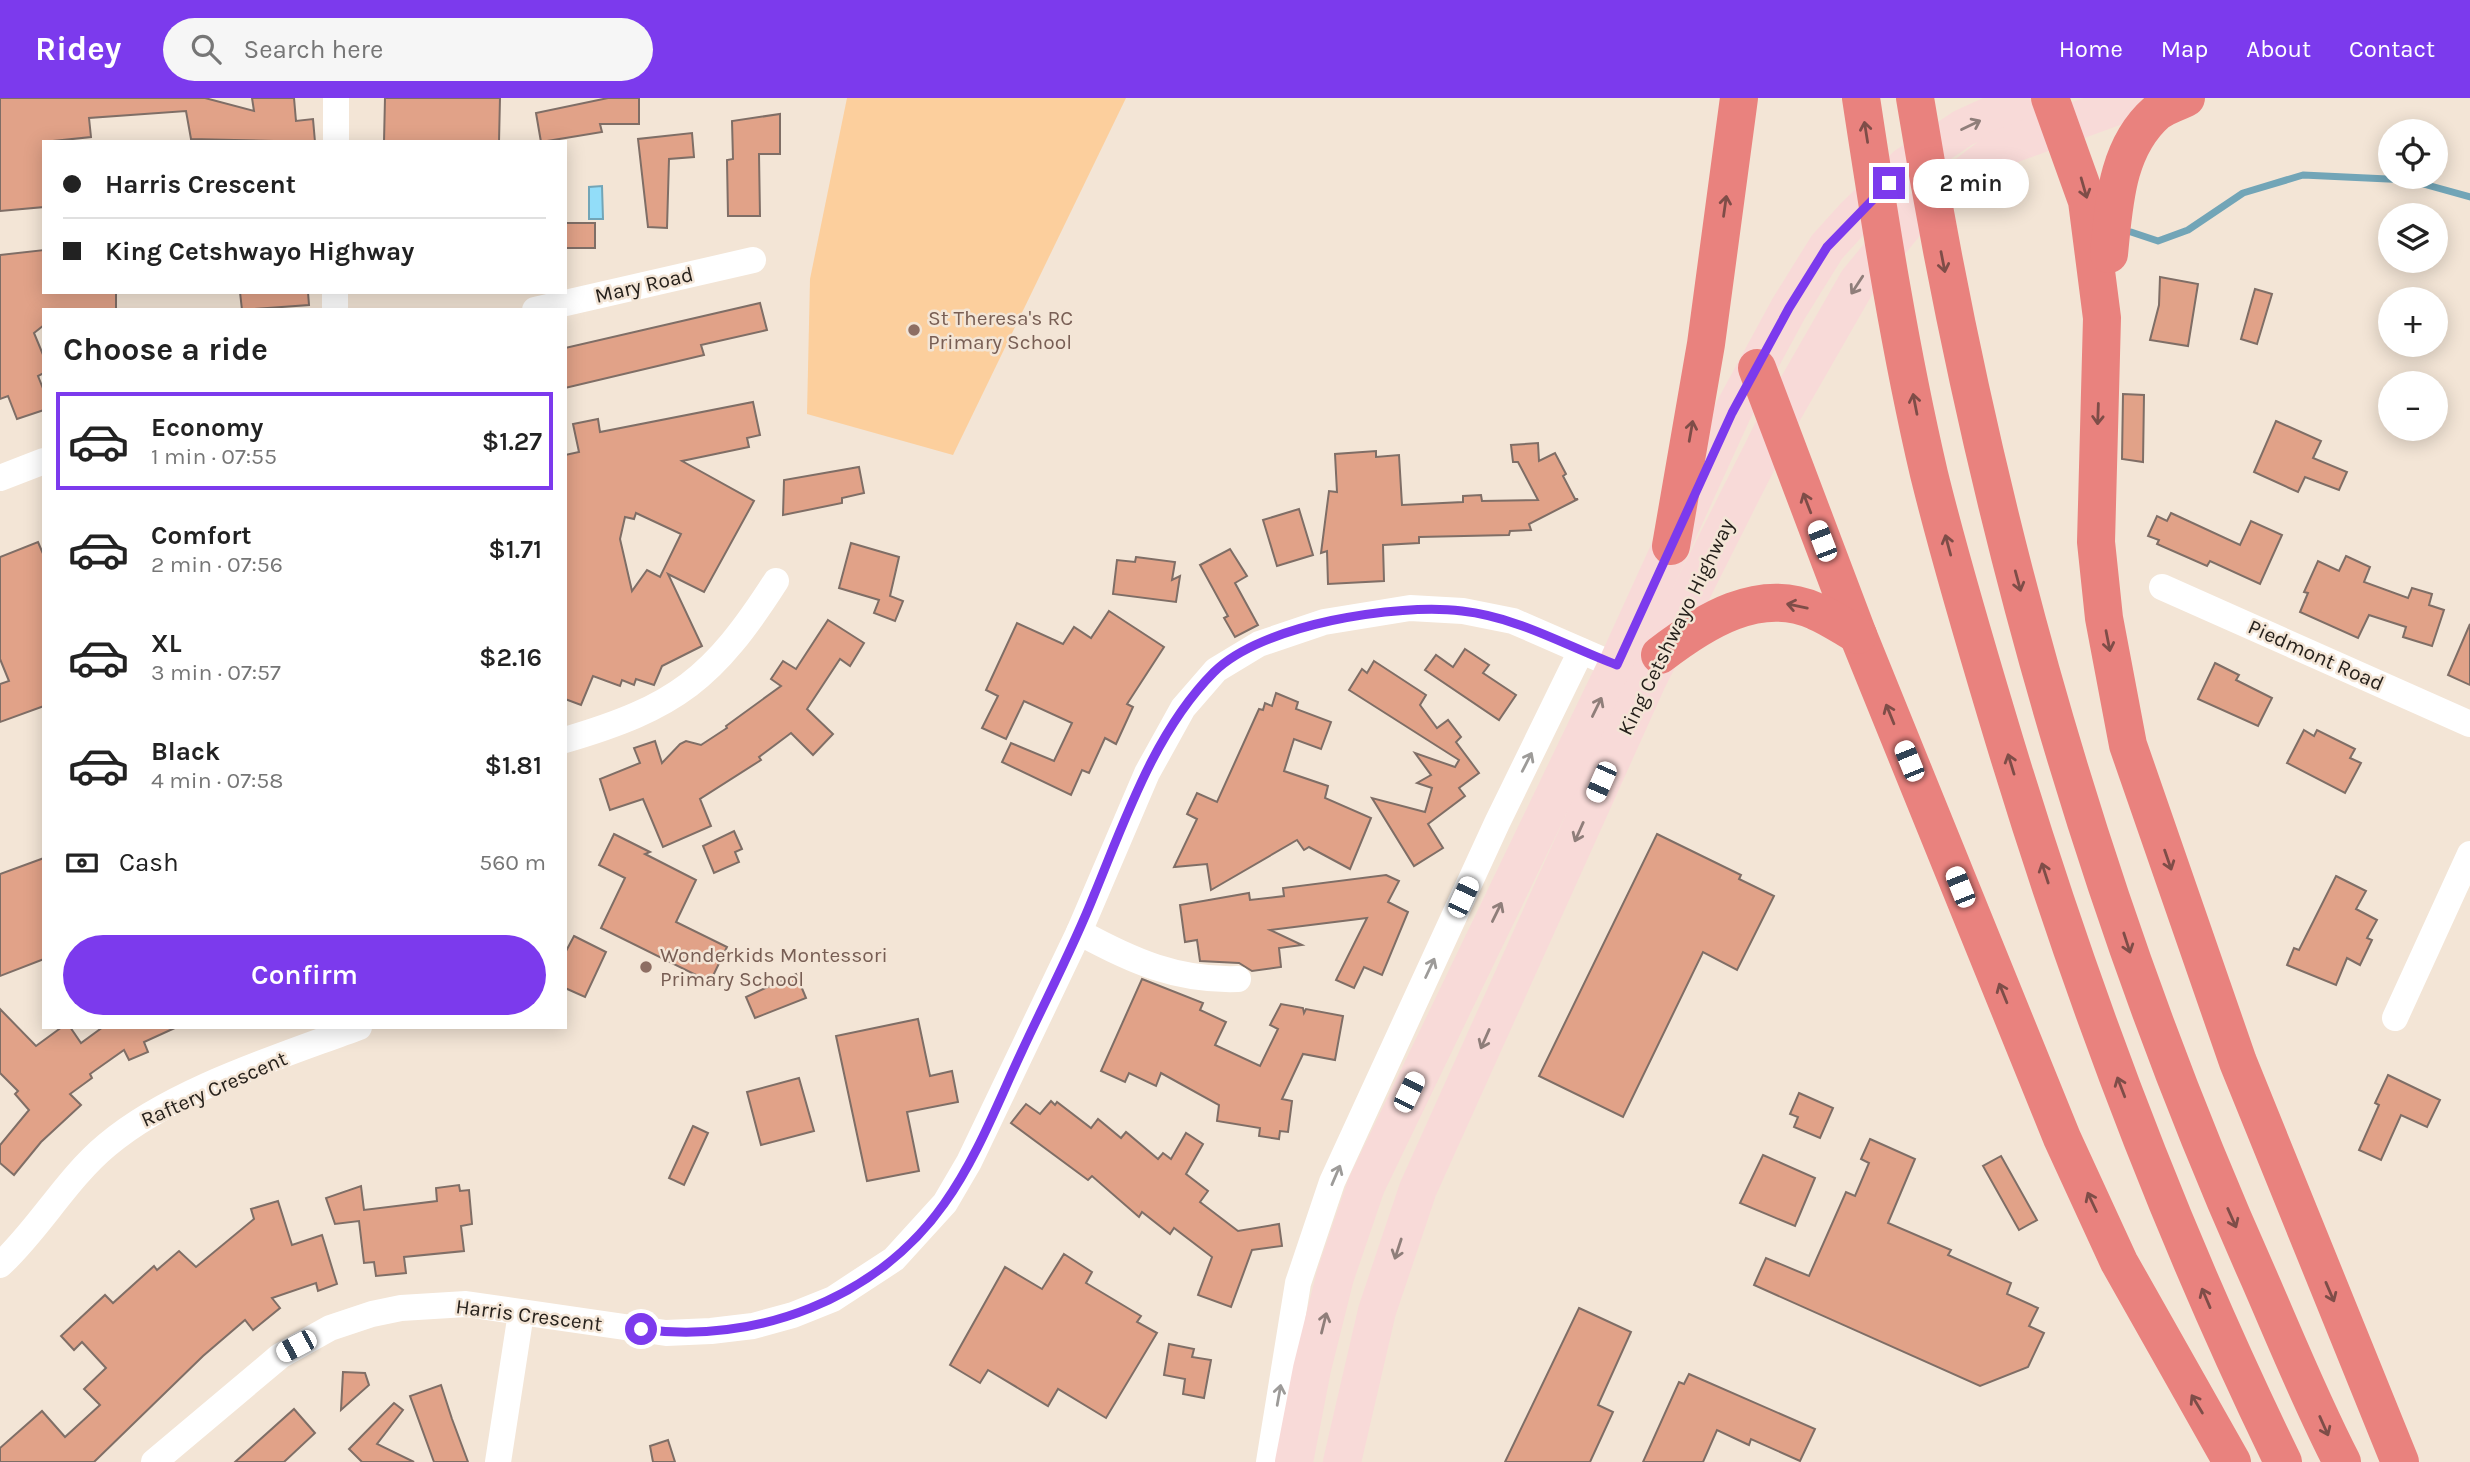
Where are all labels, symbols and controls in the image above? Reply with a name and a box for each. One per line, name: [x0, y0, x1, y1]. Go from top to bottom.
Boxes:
search box: [163, 18, 653, 81]
text: Ridey: [35, 30, 121, 68]
icon: search: [187, 30, 225, 68]
text: Search here: [243, 34, 383, 65]
text: Home: [2059, 35, 2123, 63]
text: Map: [2161, 35, 2208, 63]
text: About: [2246, 35, 2311, 63]
text: Contact: [2349, 35, 2435, 63]
one-way arrow: [1960, 118, 1981, 131]
map controls: [2378, 119, 2448, 441]
button: locate: [2378, 119, 2448, 189]
one-way arrow: [1860, 122, 1873, 144]
callout: 2 min: [1913, 158, 2029, 208]
route end: [1873, 167, 1905, 199]
text: Harris Crescent: [105, 169, 296, 200]
text: 2 min: [1940, 170, 2002, 197]
one-way arrow: [2078, 177, 2091, 199]
one-way arrow: [1719, 195, 1732, 217]
button: layers: [2378, 203, 2448, 273]
text: King Cetshwayo Highway: [105, 236, 414, 267]
one-way arrow: [1937, 250, 1951, 273]
street label: Mary Road: [593, 262, 695, 308]
one-way arrow: [1849, 274, 1863, 294]
button: +: [2378, 287, 2448, 357]
place label: St Theresa's RC Primary School: [928, 306, 1073, 354]
marker: St Theresa's RC Primary School: [906, 322, 922, 338]
text: Choose a ride: [63, 331, 268, 368]
button: −: [2378, 371, 2448, 441]
one-way arrow: [1908, 393, 1922, 416]
one-way arrow: [2092, 402, 2105, 425]
icon: car: [67, 410, 130, 473]
text: Economy: [151, 412, 263, 443]
one-way arrow: [1685, 420, 1698, 443]
text: $1.27: [482, 426, 542, 457]
text: 1 min · 07:55: [151, 443, 277, 470]
one-way arrow: [1799, 493, 1812, 514]
street label: King Cetshwayo Highway: [1613, 515, 1739, 739]
icon: car: [67, 518, 130, 581]
car: [1805, 518, 1840, 564]
text: Comfort: [151, 520, 252, 551]
text: $1.71: [488, 534, 542, 565]
one-way arrow: [1941, 534, 1954, 557]
text: 2 min · 07:56: [151, 551, 283, 578]
one-way arrow: [2012, 569, 2025, 592]
one-way arrow: [1786, 599, 1809, 613]
street label: Piedmont Road: [2244, 614, 2388, 696]
icon: car: [67, 626, 130, 689]
text: XL: [151, 628, 182, 659]
one-way arrow: [2102, 629, 2116, 652]
text: $2.16: [479, 642, 542, 673]
text: 3 min · 07:57: [151, 659, 281, 686]
one-way arrow: [1590, 697, 1604, 718]
one-way arrow: [1883, 703, 1896, 725]
icon: car: [67, 734, 130, 797]
text: Black: [151, 736, 220, 767]
car: [1892, 738, 1927, 784]
text: $1.81: [484, 750, 542, 781]
one-way arrow: [1521, 752, 1535, 773]
one-way arrow: [2004, 753, 2017, 775]
car: [1583, 759, 1620, 805]
text: 4 min · 07:58: [151, 767, 283, 794]
one-way arrow: [1572, 821, 1585, 842]
icon: cash: [63, 844, 101, 882]
text: Cash: [119, 847, 179, 878]
one-way arrow: [2163, 848, 2175, 870]
text: 560 m: [479, 849, 546, 876]
one-way arrow: [2038, 862, 2050, 884]
car: [1943, 864, 1978, 910]
car: [1445, 874, 1482, 920]
one-way arrow: [1491, 902, 1505, 923]
one-way arrow: [2121, 932, 2134, 954]
button: Confirm: [63, 935, 546, 1015]
place label: Wonderkids Montessori Primary School: [660, 943, 888, 991]
one-way arrow: [1424, 958, 1437, 979]
marker: Wonderkids Montessori Primary School: [638, 959, 654, 975]
one-way arrow: [1996, 982, 2009, 1004]
one-way arrow: [1478, 1028, 1491, 1050]
street label: Raftery Crescent: [137, 1046, 291, 1132]
car: [1391, 1069, 1428, 1115]
one-way arrow: [2113, 1077, 2126, 1099]
one-way arrow: [1330, 1165, 1343, 1186]
one-way arrow: [2085, 1192, 2098, 1213]
one-way arrow: [2226, 1207, 2239, 1228]
one-way arrow: [1391, 1238, 1404, 1260]
one-way arrow: [2324, 1280, 2337, 1302]
one-way arrow: [2199, 1288, 2212, 1309]
street label: Harris Crescent: [454, 1294, 604, 1336]
route start: [625, 1313, 657, 1345]
one-way arrow: [1318, 1313, 1331, 1335]
car: [273, 1327, 320, 1365]
one-way arrow: [1273, 1384, 1286, 1406]
one-way arrow: [2190, 1394, 2204, 1414]
one-way arrow: [2318, 1415, 2331, 1436]

